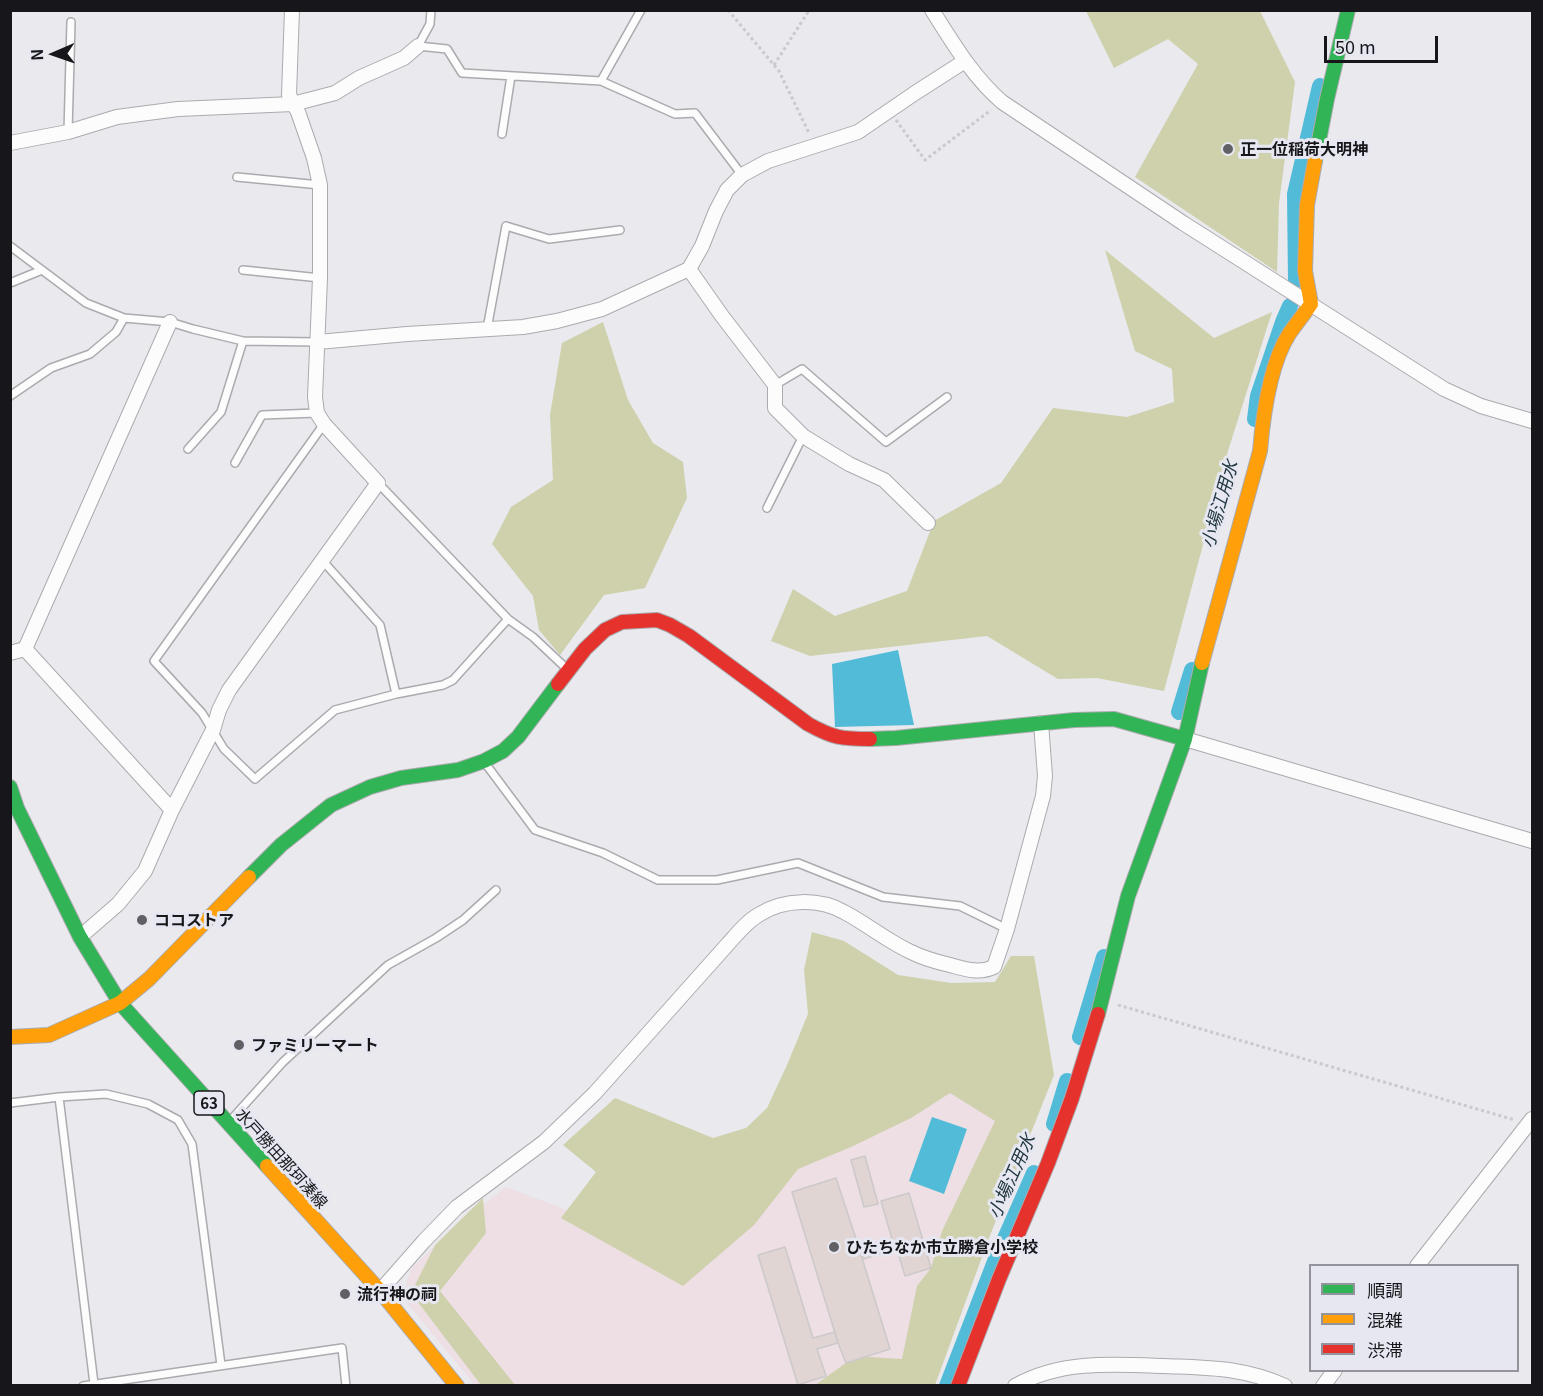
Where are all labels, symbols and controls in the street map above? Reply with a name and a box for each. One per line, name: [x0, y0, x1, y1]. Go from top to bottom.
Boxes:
north arrow: [24, 24, 84, 84]
scale bar: [1327, 24, 1441, 62]
text: 50 m: [1335, 33, 1376, 59]
text: N: [24, 48, 48, 61]
place label: 正一位稲荷大明神: [1240, 139, 1368, 159]
marker: 正一位稲荷大明神: [1221, 142, 1235, 156]
water label: 小場江用水: [1196, 458, 1242, 550]
place label: ココストア: [154, 910, 234, 930]
marker: ココストア: [135, 913, 149, 927]
place label: ファミリーマート: [251, 1035, 379, 1055]
marker: ファミリーマート: [232, 1038, 246, 1052]
road number: 63: [194, 1091, 224, 1115]
street label: 水戸勝田那珂湊線: [232, 1104, 332, 1212]
water label: 小場江用水: [983, 1130, 1039, 1222]
place label: ひたちなか市立勝倉小学校: [846, 1237, 1038, 1257]
marker: ひたちなか市立勝倉小学校: [827, 1240, 841, 1254]
legend: [1309, 1264, 1519, 1372]
text: 順調: [1367, 1276, 1403, 1302]
place label: 流行神の祠: [357, 1284, 437, 1304]
marker: 流行神の祠: [338, 1287, 352, 1301]
text: 混雑: [1367, 1306, 1403, 1332]
text: 渋滞: [1367, 1336, 1403, 1362]

